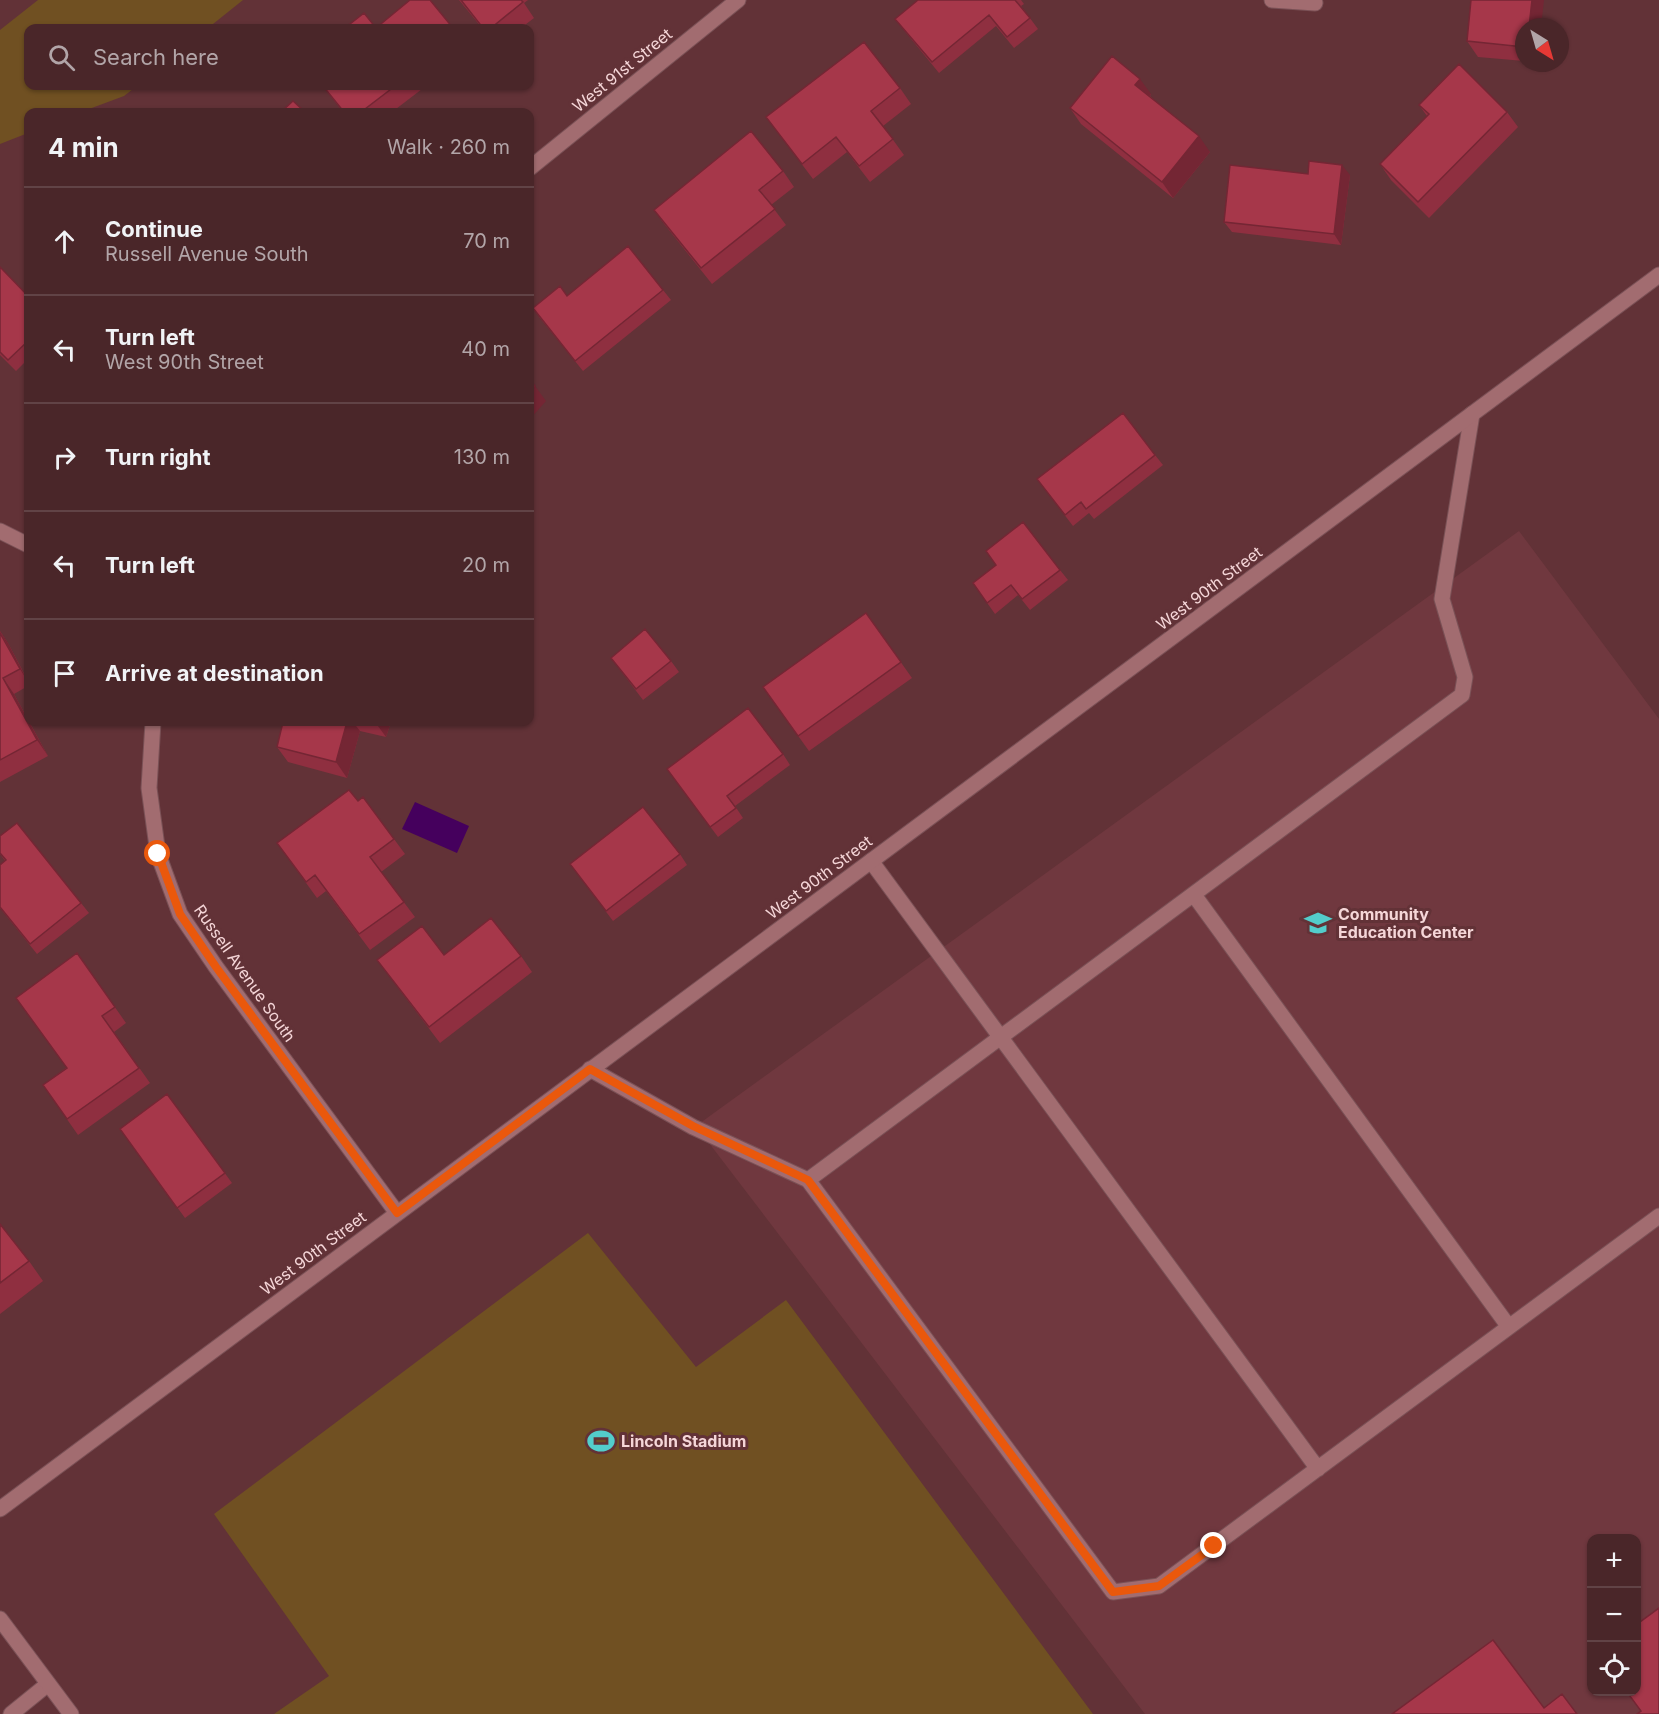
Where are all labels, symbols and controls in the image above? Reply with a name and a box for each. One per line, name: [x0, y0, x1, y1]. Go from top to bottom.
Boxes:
north arrow: [1515, 18, 1569, 72]
search box: [24, 24, 534, 90]
street label: West 91st Street: [568, 24, 676, 116]
icon: search: [45, 41, 78, 74]
text: Search here: [93, 44, 219, 70]
text: 4 min: [48, 132, 119, 163]
text: Walk · 260 m: [387, 135, 510, 159]
text: Continue: [105, 216, 203, 242]
icon: ahead: [48, 225, 81, 258]
text: 70 m: [463, 229, 510, 253]
text: Russell Avenue South: [105, 242, 309, 266]
text: Turn left: [105, 324, 195, 350]
icon: left: [48, 333, 81, 366]
text: 40 m: [461, 337, 510, 361]
text: West 90th Street: [105, 350, 264, 374]
icon: right: [48, 441, 81, 474]
text: Turn right: [105, 444, 211, 470]
text: 130 m: [454, 445, 510, 469]
street label: West 90th Street: [1152, 542, 1266, 634]
icon: left: [48, 549, 81, 582]
text: Turn left: [105, 552, 195, 578]
text: 20 m: [462, 553, 510, 577]
icon: arrive: [48, 657, 81, 690]
text: Arrive at destination: [105, 660, 324, 686]
street label: West 90th Street: [762, 831, 876, 923]
route start: [144, 840, 170, 866]
street label: Russell Avenue South: [190, 901, 300, 1045]
place label: Community Education Center: [1338, 904, 1474, 942]
school or university icon: Community Education Center: [1303, 908, 1333, 938]
street label: West 90th Street: [256, 1207, 370, 1299]
sports icon: Lincoln Stadium: [586, 1426, 616, 1456]
place label: Lincoln Stadium: [621, 1431, 746, 1451]
route end: [1200, 1532, 1226, 1558]
map controls: [1587, 1534, 1641, 1696]
button: +: [1587, 1534, 1641, 1588]
button: −: [1587, 1588, 1641, 1642]
button: locate: [1587, 1642, 1641, 1696]

